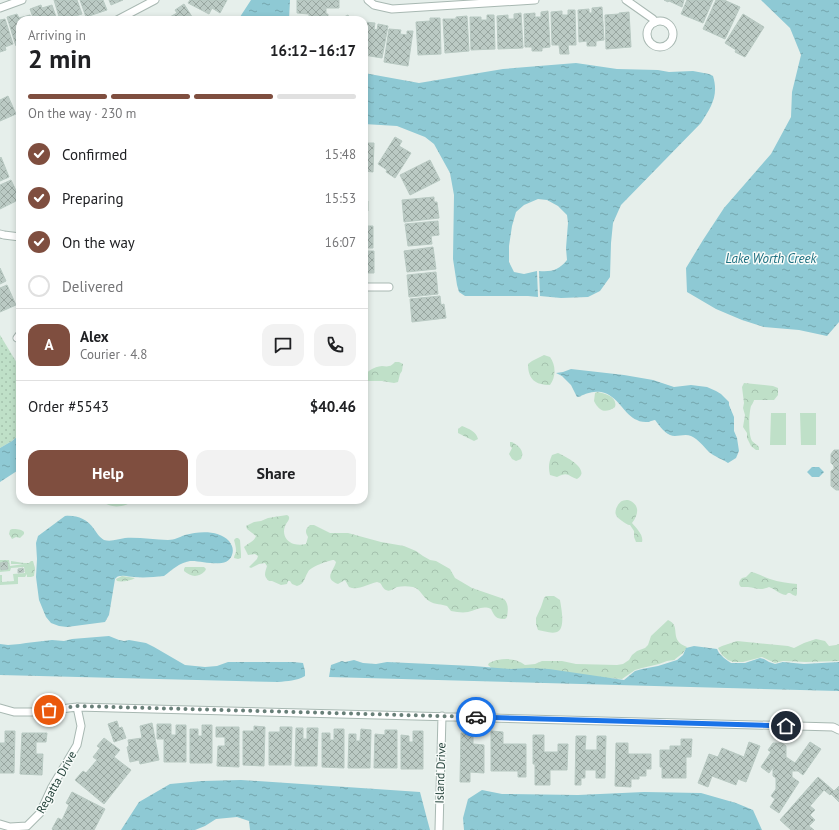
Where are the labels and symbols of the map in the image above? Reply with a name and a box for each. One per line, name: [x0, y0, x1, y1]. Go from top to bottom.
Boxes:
water label: Lake Worth Creek: [726, 250, 818, 267]
pin: [32, 693, 66, 727]
courier: [456, 697, 496, 737]
pin: [769, 709, 803, 743]
street label: Island Drive: [431, 742, 449, 804]
street label: Regatta Drive: [33, 748, 79, 816]

